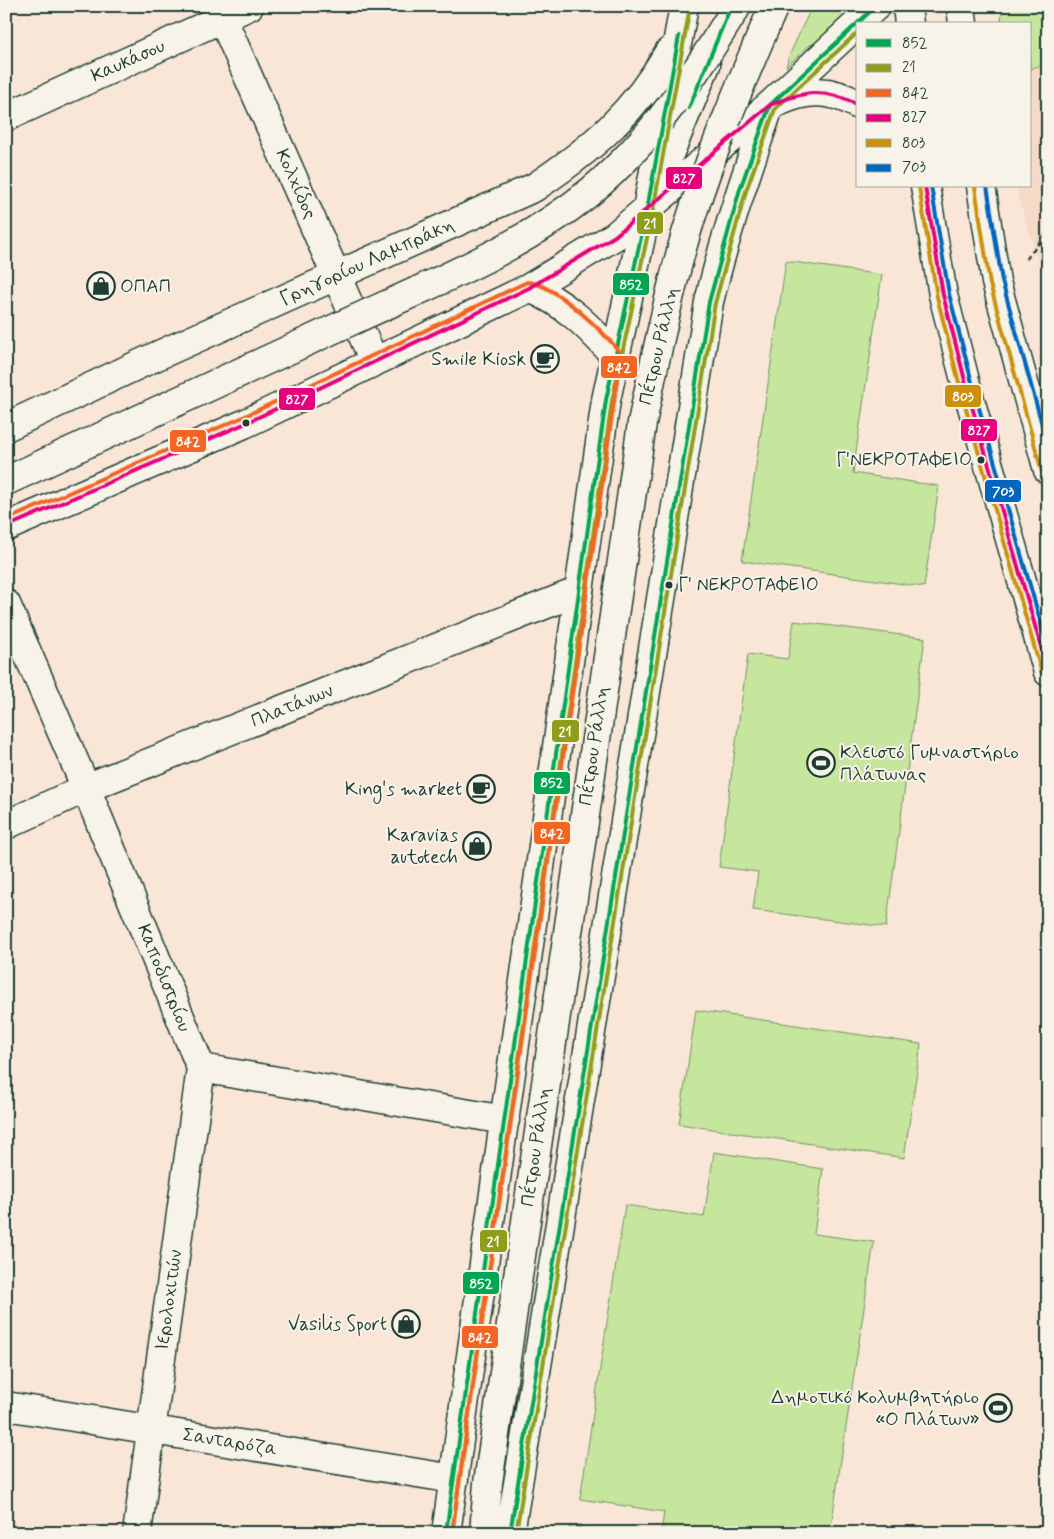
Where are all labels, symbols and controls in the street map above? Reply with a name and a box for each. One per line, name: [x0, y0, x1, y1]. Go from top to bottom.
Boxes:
legend: [856, 22, 1032, 188]
street label: Καυκάσου: [87, 34, 169, 88]
text: 852: [902, 34, 927, 54]
text: 21: [902, 58, 916, 78]
text: 842: [902, 84, 929, 104]
text: 827: [902, 108, 927, 128]
text: 803: [902, 134, 925, 154]
street label: Κολχίδος: [269, 145, 323, 223]
text: 703: [902, 158, 926, 178]
line badge: 827: [665, 166, 703, 190]
text: 827: [672, 170, 696, 188]
line badge: 21: [636, 211, 664, 235]
street label: Γρηγορίου Λαμπράκη: [276, 212, 458, 312]
text: 21: [644, 215, 656, 233]
shop icon: ΟΠΑΠ: [86, 271, 116, 301]
line badge: 852: [612, 272, 650, 296]
place label: ΟΠΑΠ: [120, 274, 171, 299]
text: 852: [619, 276, 644, 294]
street label: Πέτρου Ράλλη: [633, 285, 685, 407]
cafe icon: Smile Kiosk: [530, 344, 560, 374]
place label: Smile Kiosk: [431, 347, 526, 372]
line badge: 842: [600, 355, 638, 379]
text: 842: [607, 359, 632, 377]
line badge: 803: [944, 384, 982, 408]
line badge: 827: [278, 387, 316, 411]
text: 803: [952, 388, 974, 406]
text: 827: [285, 391, 309, 409]
unlabelled marker: [241, 418, 251, 428]
line badge: 827: [960, 418, 998, 442]
text: 827: [967, 422, 991, 440]
line badge: 842: [169, 429, 207, 453]
text: 842: [176, 433, 201, 451]
place label: Γ'ΝΕΚΡΟΤΑΦΕΙΟ: [836, 448, 972, 472]
marker: Γ'ΝΕΚΡΟΤΑΦΕΙΟ: [976, 455, 986, 465]
line badge: 703: [984, 479, 1022, 503]
text: 703: [992, 483, 1014, 501]
place label: Γ' ΝΕΚΡΟΤΑΦΕΙΟ: [678, 573, 819, 597]
marker: Γ' ΝΕΚΡΟΤΑΦΕΙΟ: [664, 580, 674, 590]
street label: Πλατάνων: [247, 678, 337, 734]
street label: Πέτρου Ράλλη: [573, 685, 615, 807]
line badge: 21: [551, 719, 580, 743]
text: 21: [559, 723, 571, 741]
place label: Κλειστό Γυμναστήριο Πλάτωνας: [840, 740, 1019, 787]
sports icon: Κλειστό Γυμναστήριο Πλάτωνας: [806, 748, 836, 778]
line badge: 852: [533, 771, 571, 795]
cafe icon: King's market: [466, 774, 496, 804]
text: 852: [540, 774, 565, 792]
place label: King's market: [345, 777, 462, 804]
line badge: 842: [533, 821, 571, 845]
place label: Karavias autotech: [387, 823, 459, 870]
text: 842: [540, 825, 565, 843]
shop icon: Karavias autotech: [462, 831, 492, 861]
street label: Καποδιστρίου: [131, 920, 197, 1036]
street label: Πέτρου Ράλλη: [515, 1086, 557, 1208]
line badge: 21: [479, 1229, 508, 1253]
text: 21: [487, 1233, 499, 1251]
street label: Ιερολοχιτών: [150, 1248, 188, 1352]
line badge: 852: [462, 1271, 500, 1295]
text: 852: [469, 1275, 494, 1293]
shop icon: Vasilis Sport: [391, 1309, 421, 1339]
place label: Vasilis Sport: [288, 1312, 387, 1337]
line badge: 842: [461, 1325, 499, 1349]
text: 842: [468, 1329, 493, 1347]
place label: Δημοτικό Κολυμβητήριο «Ο Πλάτων»: [771, 1385, 979, 1432]
sports icon: Δημοτικό Κολυμβητήριο «Ο Πλάτων»: [983, 1393, 1013, 1423]
street label: Σανταρόζα: [181, 1422, 279, 1462]

